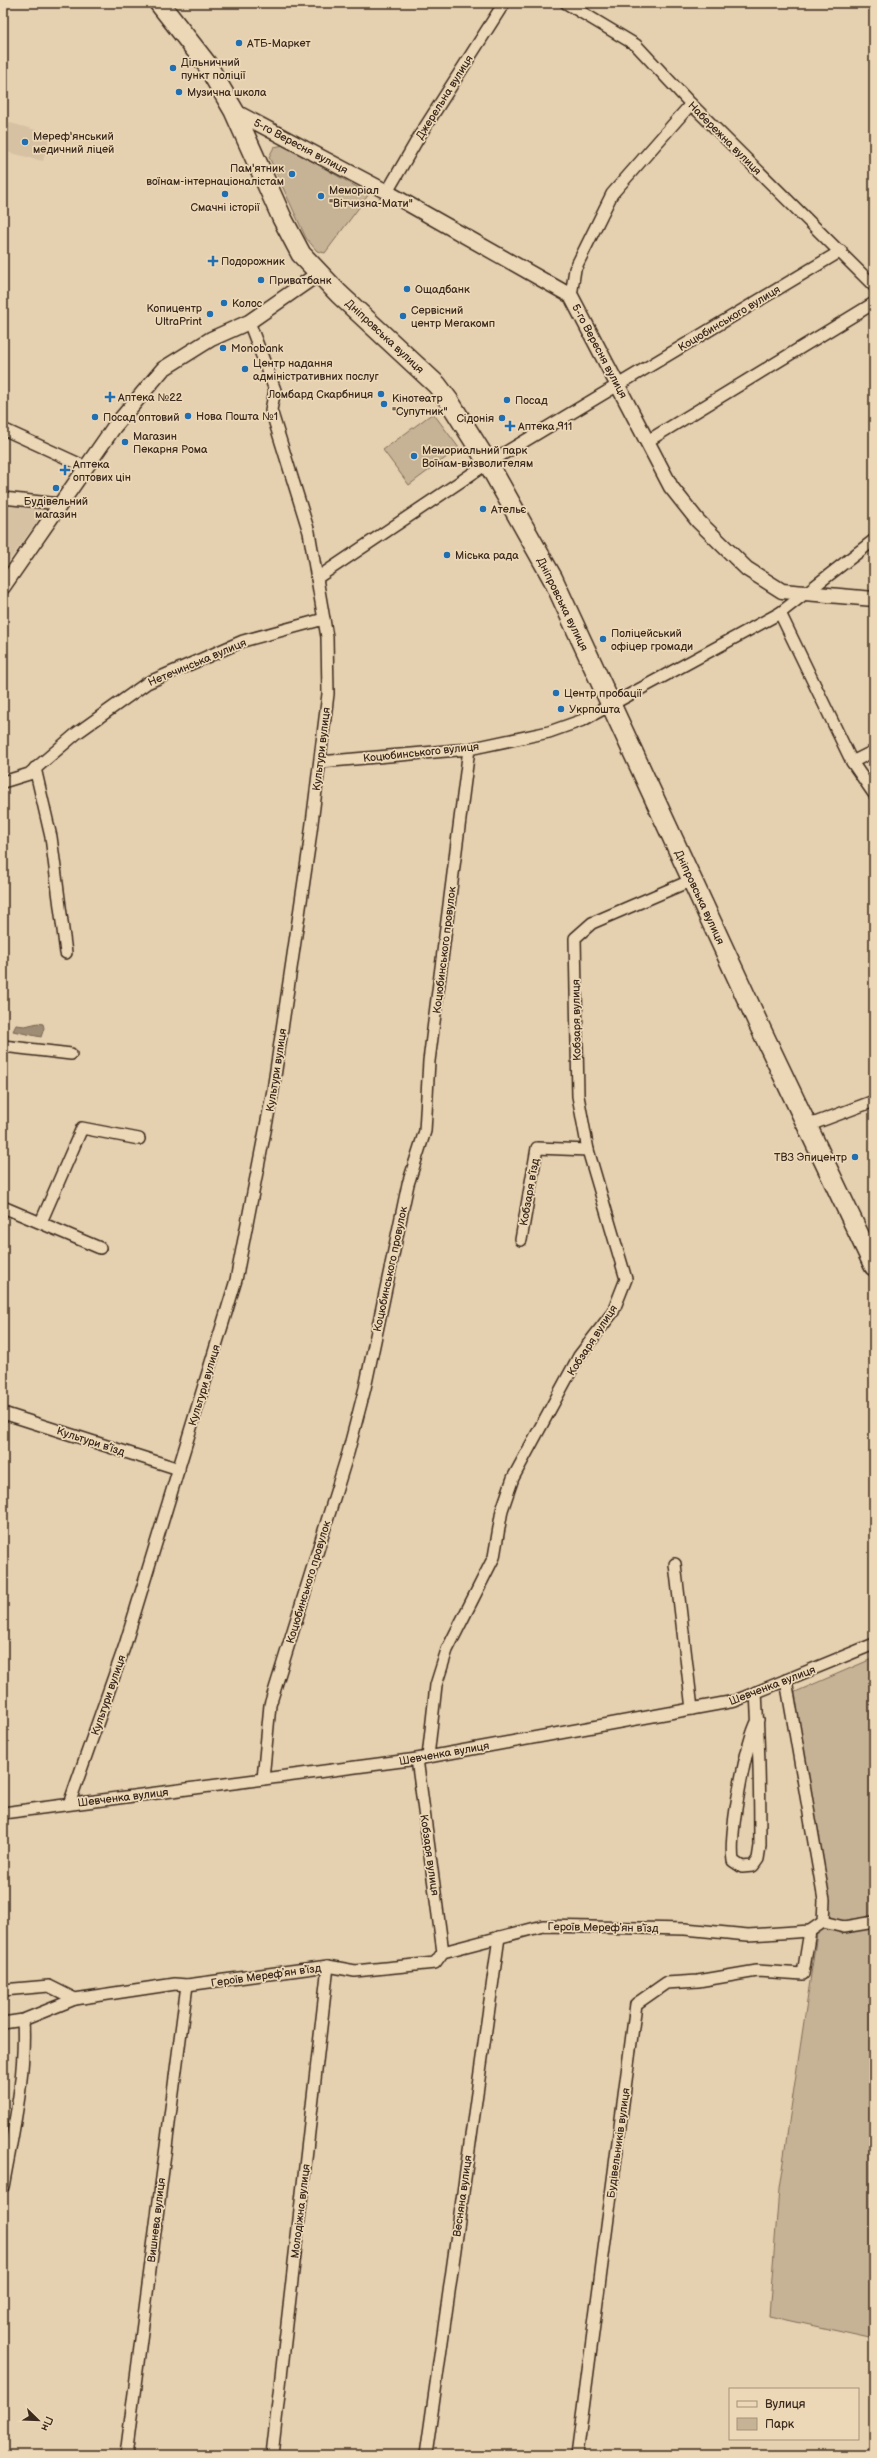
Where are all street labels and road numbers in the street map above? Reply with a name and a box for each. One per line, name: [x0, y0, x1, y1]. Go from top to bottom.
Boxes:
street label: Джерельна вулиця: [413, 53, 476, 142]
street label: Набережна вулиця: [685, 99, 764, 178]
street label: 5-го Вересня вулиця: [251, 116, 350, 177]
street label: Коцюбинського вулиця: [676, 283, 783, 354]
street label: Дніпровська вулиця: [343, 297, 427, 376]
street label: 5-го Вересня вулиця: [569, 302, 630, 401]
street label: Дніпровська вулиця: [534, 555, 591, 653]
street label: Нетечинська вулиця: [146, 636, 248, 689]
street label: Культури вулиця: [310, 706, 333, 792]
street label: Коцюбинського вулиця: [362, 740, 480, 765]
street label: Дніпровська вулиця: [672, 848, 727, 946]
street label: Коцюбинського провулок: [430, 886, 459, 1014]
street label: Кобзаря вулиця: [569, 979, 584, 1061]
street label: Культури вулиця: [263, 1027, 289, 1113]
street label: Кобзаря в’їзд: [517, 1157, 542, 1227]
street label: Коцюбинського провулок: [371, 1205, 410, 1333]
street label: Кобзаря вулиця: [565, 1302, 620, 1378]
street label: Культури вулиця: [186, 1343, 223, 1427]
street label: Культури в’їзд: [55, 1424, 127, 1459]
street label: Коцюбинського провулок: [284, 1519, 333, 1645]
street label: Культури вулиця: [89, 1653, 128, 1737]
street label: Шевченка вулиця: [727, 1663, 817, 1708]
street label: Шевченка вулиця: [398, 1739, 490, 1768]
street label: Шевченка вулиця: [77, 1785, 169, 1810]
street label: Кобзаря вулиця: [417, 1814, 442, 1896]
street label: Героїв Мерефʼян вʼїзд: [547, 1920, 659, 1935]
street label: Героїв Мерефʼян вʼїзд: [210, 1961, 322, 1990]
street label: Будівельників вулиця: [604, 2087, 633, 2199]
street label: Весняна вулиця: [450, 2154, 475, 2238]
street label: Молодіжна вулиця: [288, 2163, 313, 2259]
street label: Вишнева вулиця: [145, 2177, 168, 2263]

